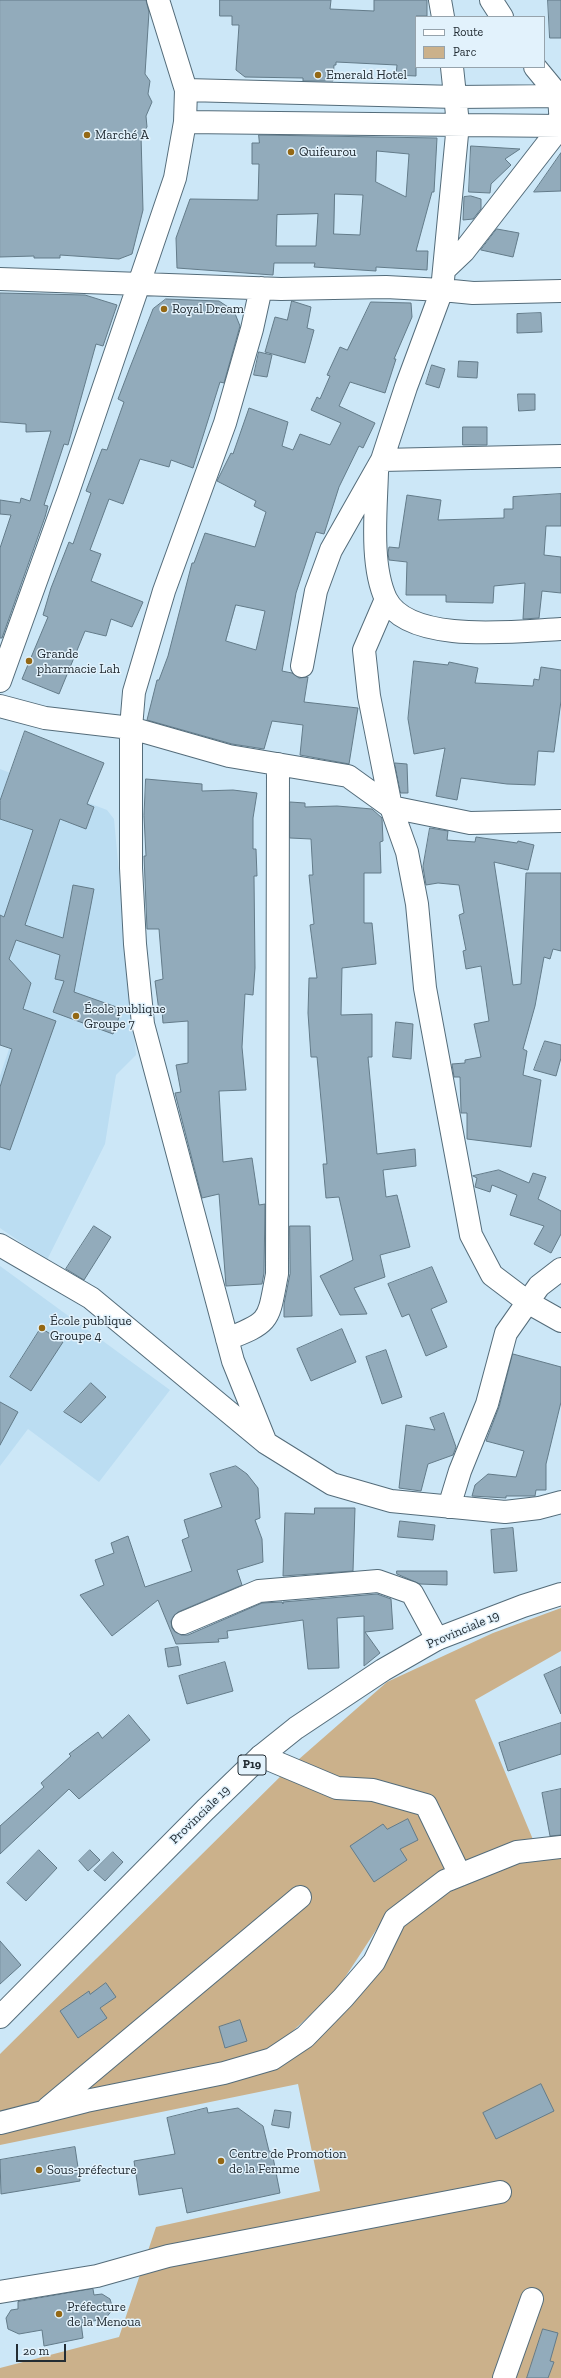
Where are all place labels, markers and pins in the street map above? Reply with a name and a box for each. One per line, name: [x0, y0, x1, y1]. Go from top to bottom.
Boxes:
place label: Emerald Hotel: [326, 67, 407, 83]
marker: Emerald Hotel: [313, 70, 323, 80]
place label: Marché A: [95, 127, 149, 143]
marker: Marché A: [82, 130, 92, 140]
place label: Quifeurou: [299, 144, 356, 160]
marker: Quifeurou: [286, 147, 296, 157]
place label: Royal Dream: [172, 301, 244, 317]
marker: Royal Dream: [159, 304, 169, 314]
place label: Grande pharmacie Lah: [37, 646, 120, 677]
marker: Grande pharmacie Lah: [24, 656, 34, 666]
place label: École publique Groupe 7: [84, 1001, 166, 1032]
marker: École publique Groupe 7: [71, 1011, 81, 1021]
place label: École publique Groupe 4: [50, 1313, 132, 1344]
marker: École publique Groupe 4: [37, 1323, 47, 1333]
place label: Centre de Promotion de la Femme: [229, 2146, 347, 2177]
marker: Centre de Promotion de la Femme: [216, 2156, 226, 2166]
place label: Sous-préfecture: [47, 2162, 136, 2178]
marker: Sous-préfecture: [34, 2165, 44, 2175]
place label: Préfecture de la Menoua: [67, 2299, 141, 2330]
marker: Préfecture de la Menoua: [54, 2309, 64, 2319]

